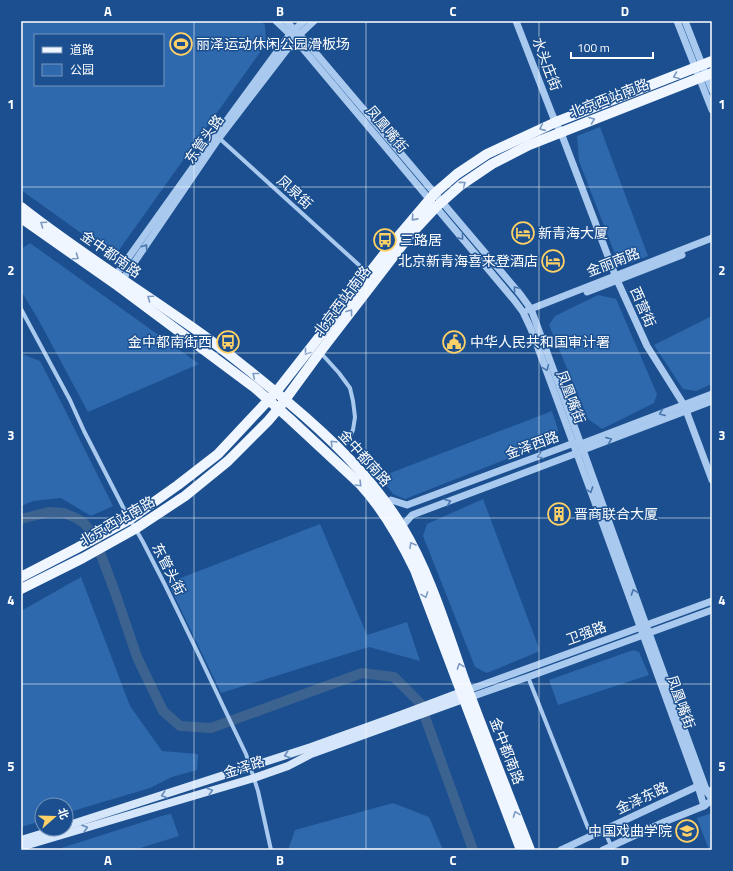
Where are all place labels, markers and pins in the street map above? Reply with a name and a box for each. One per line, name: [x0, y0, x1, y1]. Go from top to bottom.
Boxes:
sports icon: 丽泽运动休闲公园滑板场: [168, 31, 194, 57]
place label: 丽泽运动休闲公园滑板场: [196, 33, 350, 54]
hotel icon: 新青海大厦: [510, 220, 536, 246]
place label: 新青海大厦: [538, 222, 608, 243]
bus stop icon: 三路居: [372, 227, 398, 253]
place label: 三路居: [400, 229, 442, 250]
hotel icon: 北京新青海喜来登酒店: [540, 248, 566, 274]
place label: 北京新青海喜来登酒店: [398, 250, 538, 271]
bus stop icon: 金中都南街西: [215, 329, 241, 355]
public building icon: 中华人民共和国审计署: [441, 329, 467, 355]
place label: 金中都南街西: [128, 331, 212, 352]
place label: 中华人民共和国审计署: [470, 331, 610, 352]
building icon: 晋商联合大厦: [546, 501, 572, 527]
place label: 晋商联合大厦: [574, 503, 658, 524]
school or university icon: 中国戏曲学院: [674, 818, 700, 844]
place label: 中国戏曲学院: [588, 820, 672, 841]

